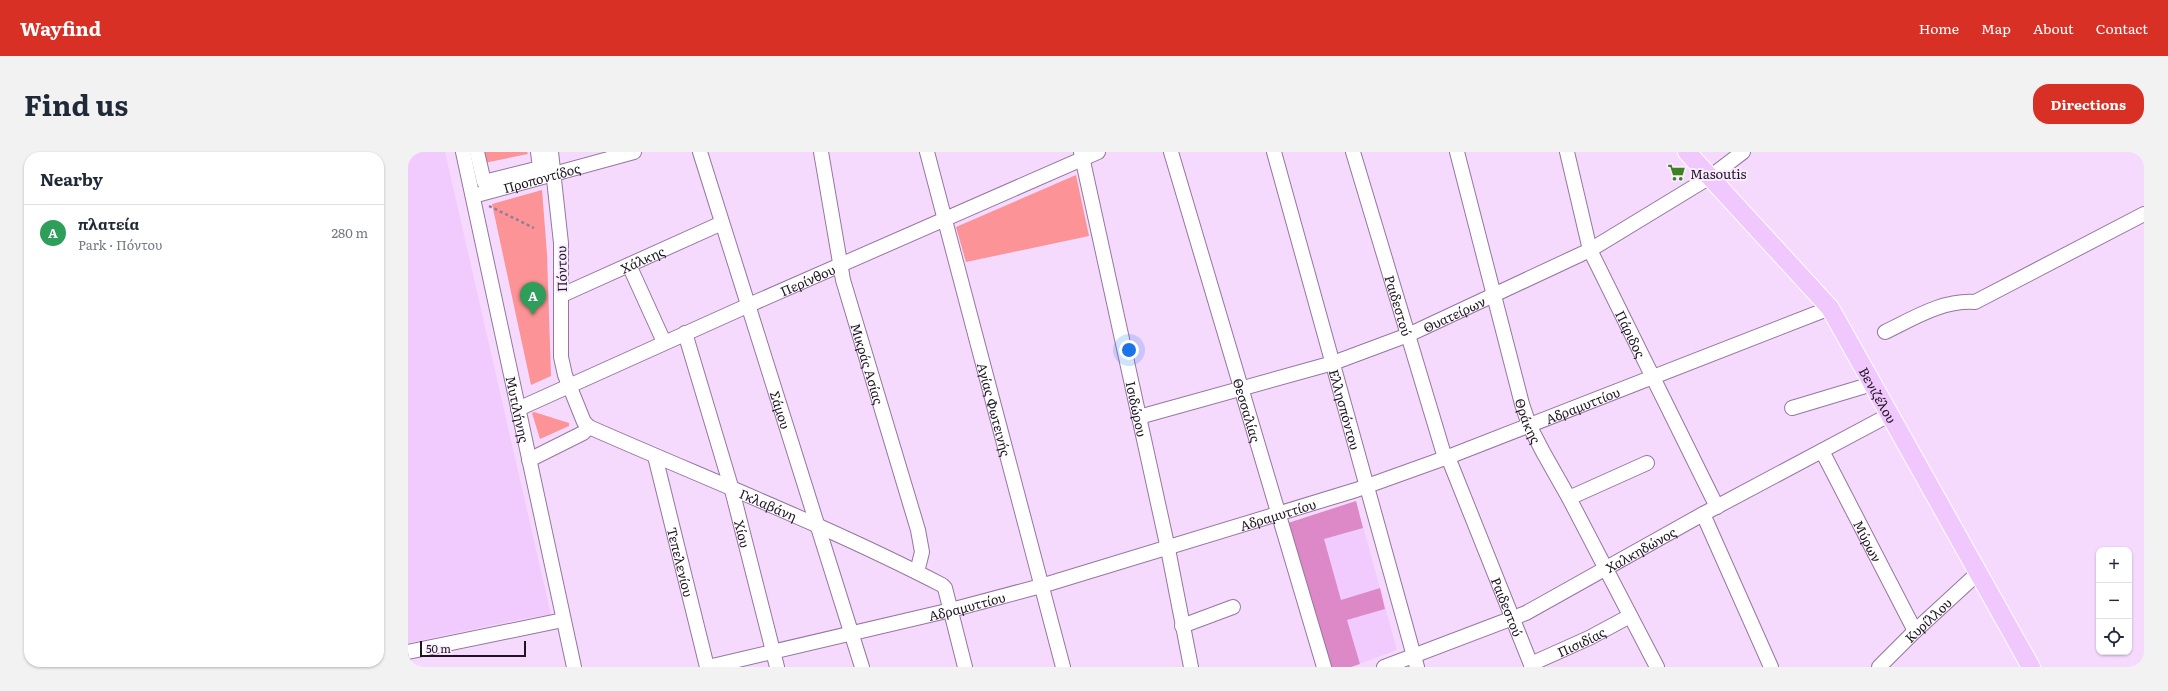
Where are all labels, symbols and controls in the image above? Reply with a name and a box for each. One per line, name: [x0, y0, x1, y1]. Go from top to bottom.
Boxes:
text: Wayfind: [20, 14, 101, 42]
text: Home: [1919, 18, 1959, 38]
text: Map: [1981, 18, 2011, 38]
text: About: [2033, 18, 2074, 38]
text: Contact: [2096, 18, 2148, 38]
text: Find us: [24, 83, 128, 125]
button: Directions: [2033, 84, 2144, 124]
street label: Προποντίδος: [501, 158, 583, 197]
supermarket icon: Masoutis: [1667, 163, 1687, 183]
place label: Masoutis: [1690, 164, 1747, 183]
text: Nearby: [40, 166, 103, 191]
text: πλατεία: [78, 212, 140, 235]
text: A: [48, 223, 58, 242]
text: 280 m: [332, 223, 368, 242]
text: Park · Πόντου: [78, 235, 162, 254]
street label: Χάλκης: [617, 240, 668, 277]
street label: Πόντου: [551, 246, 571, 292]
street label: Περίνθου: [777, 259, 838, 300]
street label: Ραιδεστού: [1381, 273, 1417, 338]
pin: A: [520, 282, 546, 315]
street label: Θυατείρων: [1419, 291, 1488, 336]
street label: Πάριδος: [1612, 307, 1651, 361]
street label: Μικράς Ασίας: [847, 321, 889, 407]
your location: [1119, 340, 1139, 360]
street label: Αγίας Φωτεινής: [973, 360, 1017, 459]
street label: Βενιζέλου: [1855, 363, 1902, 426]
street label: Ελλησπόντου: [1325, 367, 1366, 452]
street label: Μυτιλήνης: [502, 374, 535, 445]
street label: Θεσσαλίας: [1229, 376, 1266, 445]
street label: Ισιδώρου: [1122, 379, 1153, 439]
street label: Αδραμυττίου: [1542, 381, 1622, 428]
street label: Σάμου: [766, 388, 796, 431]
street label: Θράκης: [1511, 396, 1547, 447]
street label: Γκλαβάνη: [737, 483, 800, 525]
street label: Αδραμυττίου: [1237, 493, 1318, 534]
street label: Μύρων: [1850, 516, 1887, 565]
street label: Χίου: [731, 518, 756, 549]
street label: Χαλκηδώνος: [1602, 521, 1680, 576]
street label: Τεπελενίου: [663, 525, 699, 599]
map controls: [2096, 547, 2132, 655]
button: +: [2096, 547, 2132, 583]
street label: Ραιδεστού: [1487, 574, 1528, 639]
button: −: [2096, 583, 2132, 619]
street label: Αδραμυττίου: [926, 586, 1007, 624]
street label: Κυρίλλου: [1900, 593, 1955, 646]
button: locate: [2096, 619, 2132, 655]
street label: Πισιδίας: [1554, 621, 1609, 661]
scale bar: [420, 639, 526, 658]
text: 50 m: [426, 640, 451, 656]

